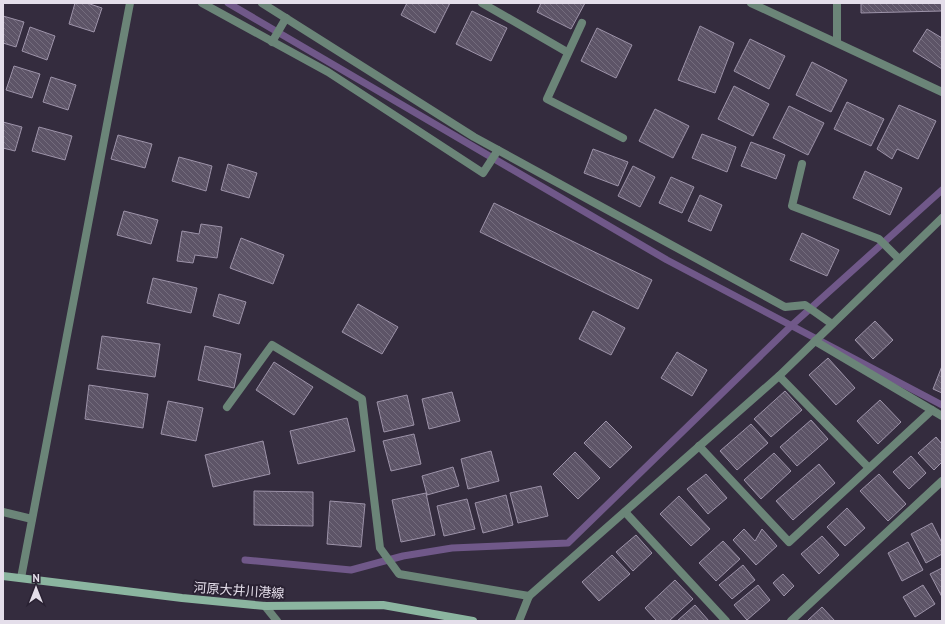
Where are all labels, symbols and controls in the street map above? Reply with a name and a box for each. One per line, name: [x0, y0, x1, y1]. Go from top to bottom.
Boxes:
north arrow: [16, 568, 56, 608]
text: N: [32, 571, 40, 585]
street label: 河原大井川港線: [193, 579, 285, 602]

